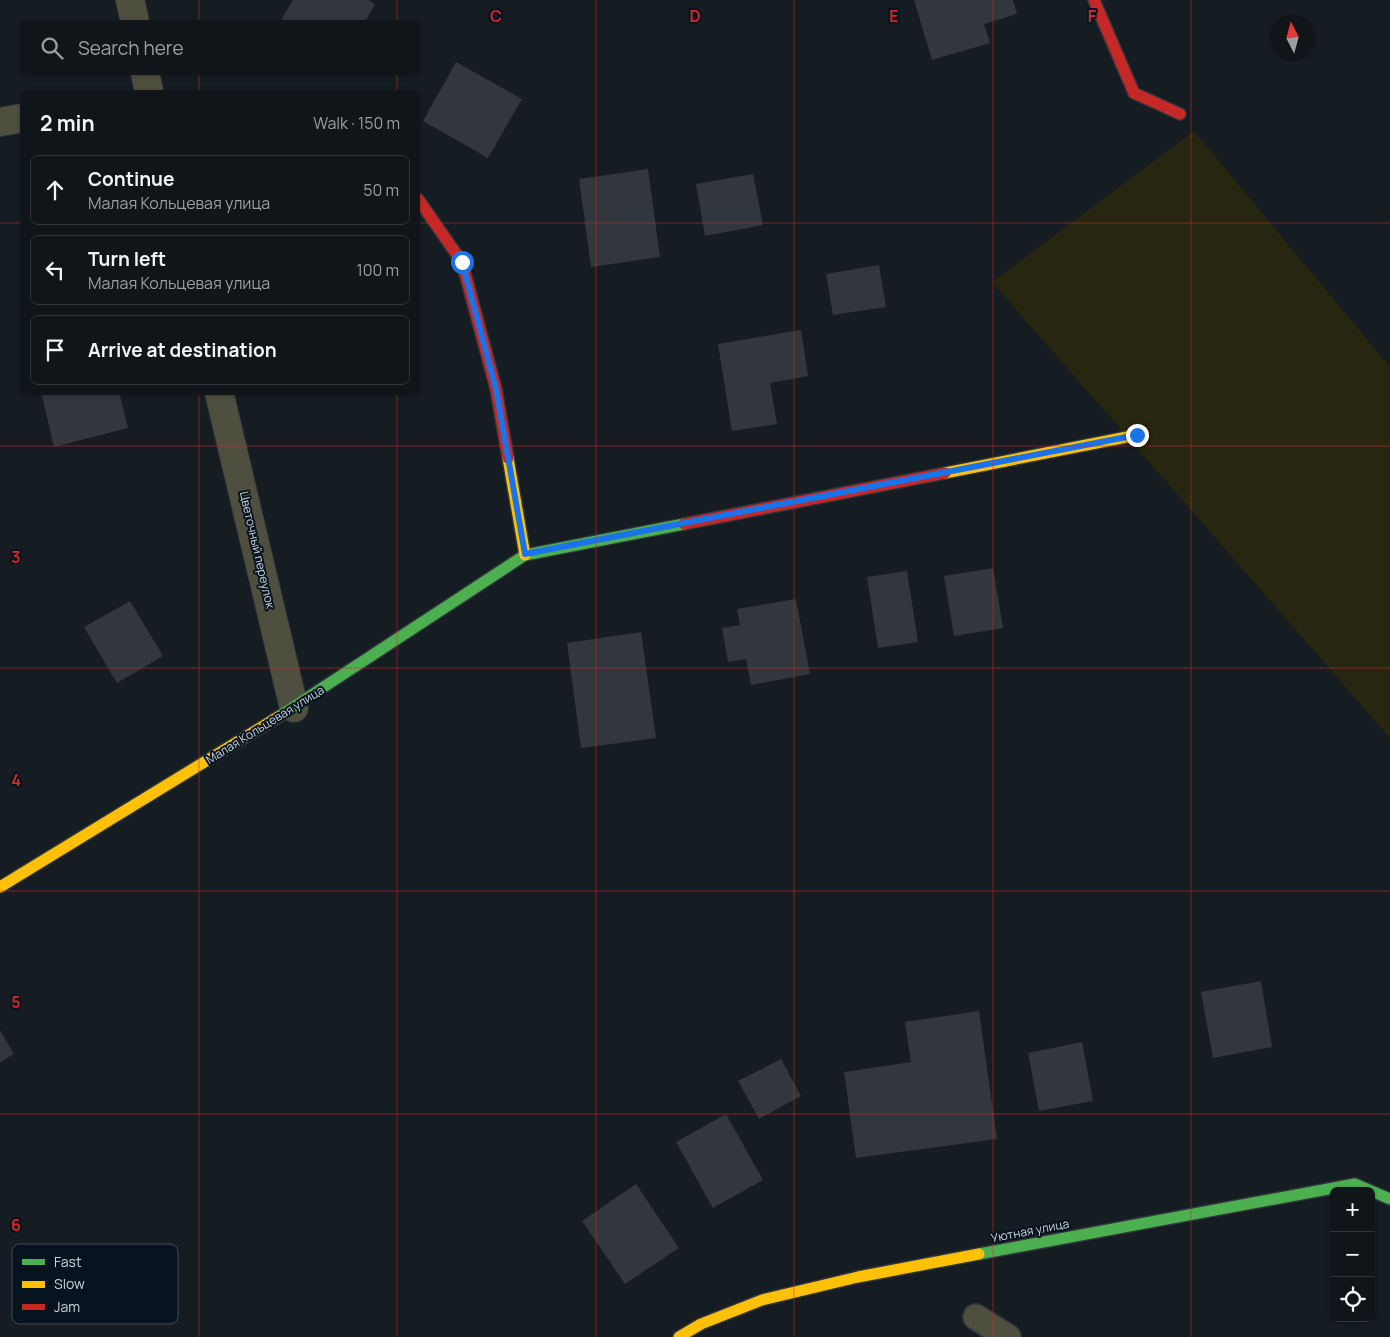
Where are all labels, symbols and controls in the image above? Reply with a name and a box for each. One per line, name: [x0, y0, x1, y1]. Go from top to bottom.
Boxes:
text: C: [490, 5, 502, 27]
text: D: [689, 5, 701, 27]
text: E: [889, 5, 899, 27]
text: F: [1088, 5, 1097, 27]
north arrow: [1270, 15, 1315, 60]
search box: [20, 20, 420, 75]
icon: search: [38, 34, 66, 62]
text: Search here: [78, 35, 184, 61]
text: 2 min: [40, 109, 95, 137]
text: Walk · 150 m: [313, 112, 400, 134]
text: Continue: [88, 166, 174, 192]
icon: ahead: [41, 176, 69, 204]
text: 50 m: [363, 179, 399, 201]
text: Малая Кольцевая улица: [88, 192, 270, 214]
text: Turn left: [88, 246, 166, 272]
route start: [451, 251, 474, 274]
icon: left: [41, 256, 69, 284]
text: 100 m: [356, 259, 399, 281]
text: Малая Кольцевая улица: [88, 272, 270, 294]
icon: arrive: [41, 336, 69, 364]
text: Arrive at destination: [88, 337, 277, 363]
route end: [1126, 424, 1149, 447]
street label: Цветочный переулок: [236, 490, 279, 611]
text: 3: [11, 546, 21, 568]
street label: Малая Кольцевая улица: [202, 681, 327, 768]
text: 4: [11, 769, 21, 791]
text: 5: [11, 991, 21, 1013]
map controls: [1330, 1187, 1375, 1322]
button: +: [1330, 1187, 1375, 1232]
text: 6: [11, 1214, 21, 1236]
street label: Уютная улица: [989, 1215, 1070, 1246]
button: −: [1330, 1232, 1375, 1277]
legend: [12, 1244, 178, 1324]
text: Fast: [54, 1252, 82, 1271]
text: Slow: [54, 1274, 85, 1293]
button: locate: [1330, 1277, 1375, 1322]
text: Jam: [54, 1297, 80, 1316]

